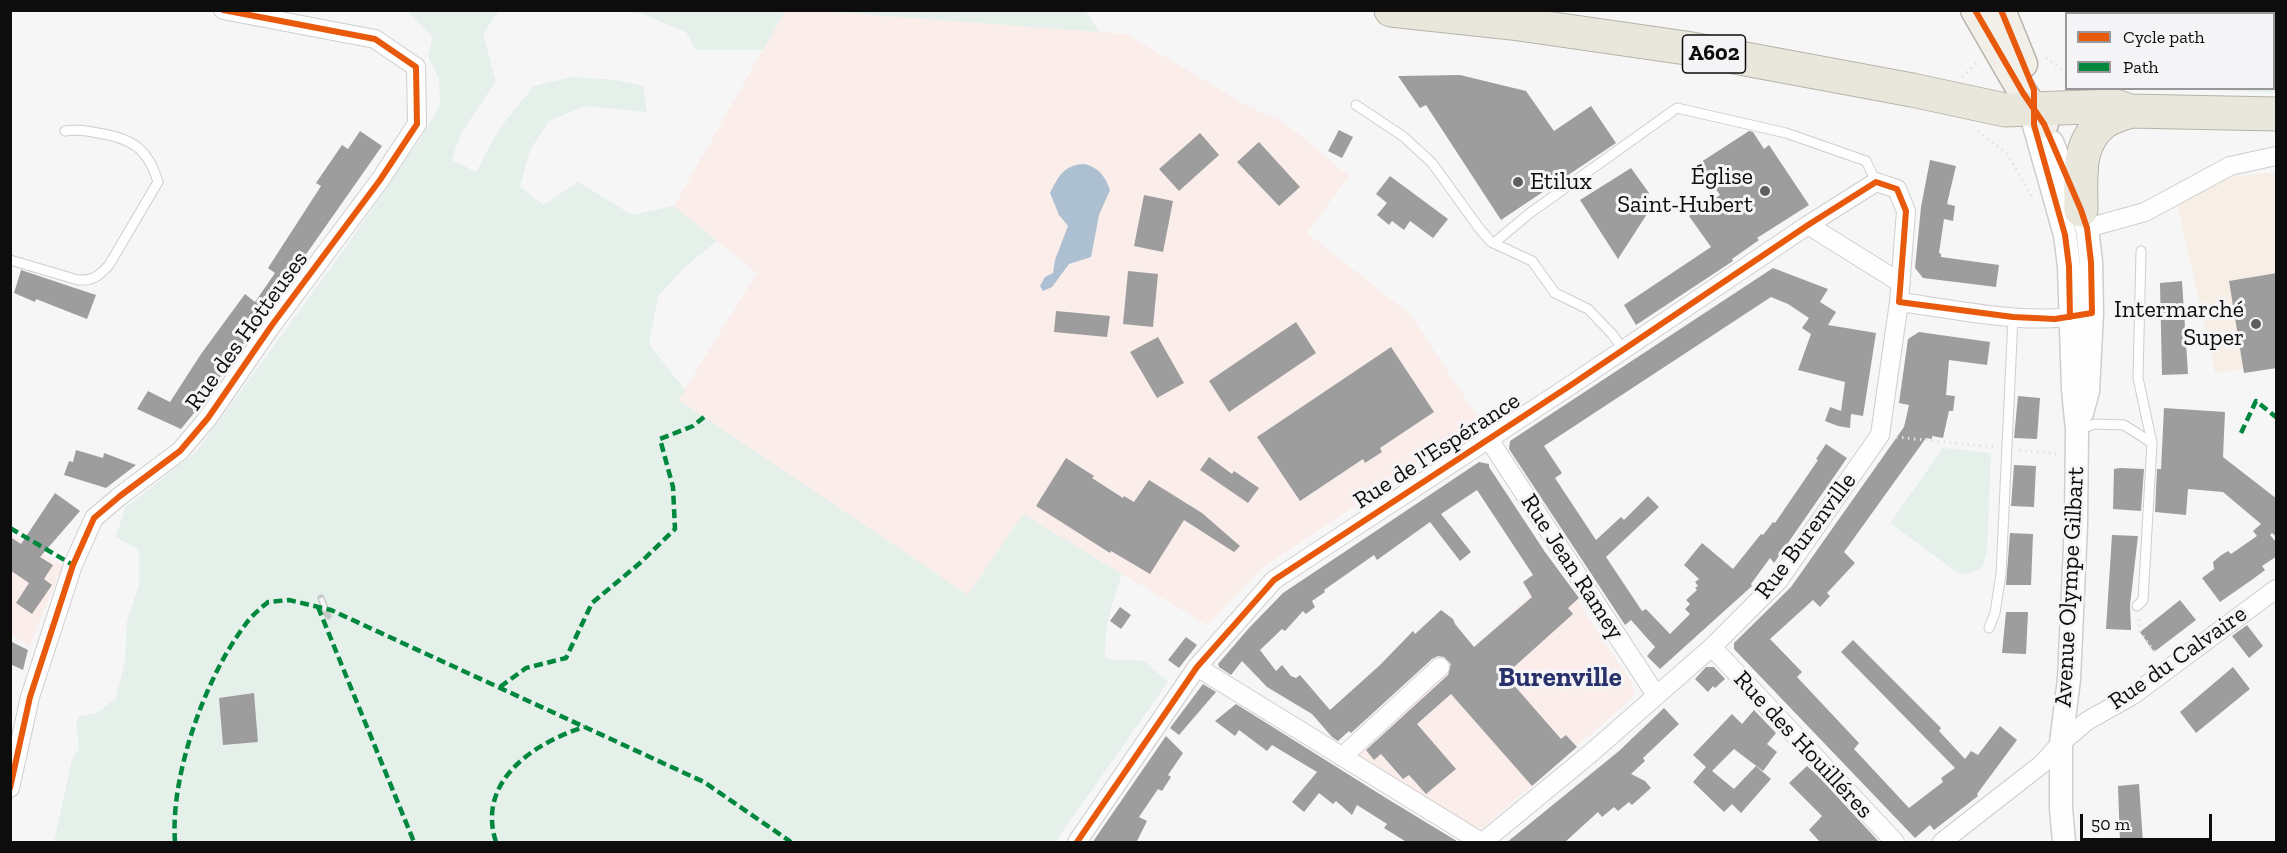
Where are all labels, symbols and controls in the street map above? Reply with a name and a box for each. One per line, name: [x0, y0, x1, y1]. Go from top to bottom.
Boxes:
legend: [2065, 12, 2275, 90]
text: Cycle path: [2123, 26, 2205, 48]
road number: A602: [1682, 35, 1746, 73]
text: Path: [2123, 56, 2159, 78]
place label: Église Saint-Hubert: [1617, 163, 1753, 219]
place label: Etilux: [1530, 168, 1592, 196]
marker: Etilux: [1511, 175, 1525, 189]
marker: Église Saint-Hubert: [1758, 184, 1772, 198]
street label: Rue des Hotteuses: [179, 246, 315, 416]
place label: Intermarché Super: [2114, 296, 2244, 352]
marker: Intermarché Super: [2249, 317, 2263, 331]
street label: Rue de l'Espérance: [1348, 386, 1526, 516]
street label: Avenue Olympe Gilbart: [2049, 466, 2091, 708]
street label: Rue Burenville: [1749, 467, 1863, 605]
street label: Rue Jean Ramey: [1514, 489, 1630, 645]
street label: Rue du Calvaire: [2103, 600, 2253, 716]
district label: Burenville: [1498, 662, 1622, 694]
street label: Rue des Houilléres: [1727, 665, 1879, 825]
scale bar: [2083, 802, 2215, 840]
text: 50 m: [2091, 813, 2130, 835]

